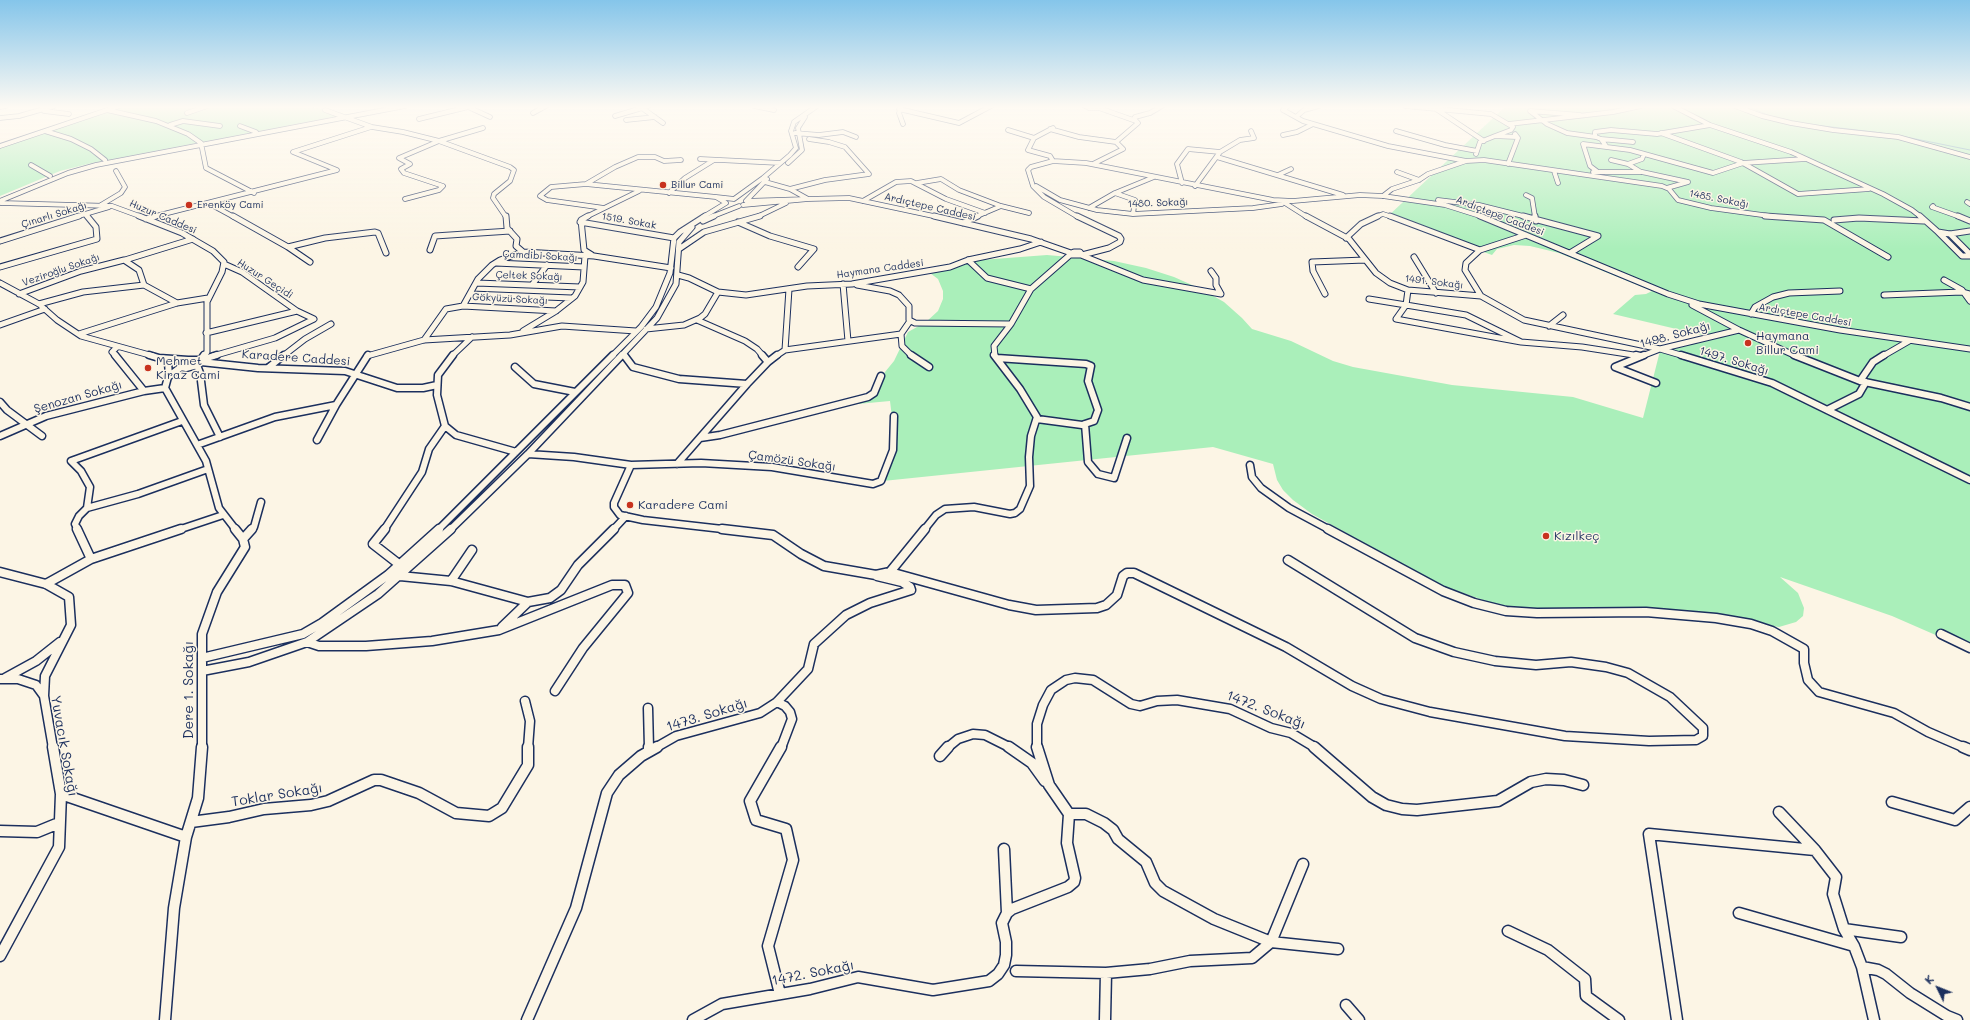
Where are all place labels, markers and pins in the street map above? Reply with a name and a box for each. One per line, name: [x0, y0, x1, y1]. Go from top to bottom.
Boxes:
place label: Billur Cami: [671, 179, 723, 191]
marker: Billur Cami: [658, 180, 668, 190]
place label: Erenköy Cami: [197, 199, 264, 211]
marker: Erenköy Cami: [184, 200, 194, 210]
place label: Haymana Billur Cami: [1756, 329, 1819, 357]
marker: Haymana Billur Cami: [1743, 338, 1753, 348]
place label: Mehmet Kiraz Cami: [156, 354, 220, 382]
marker: Mehmet Kiraz Cami: [143, 363, 153, 373]
place label: Karadere Cami: [638, 498, 728, 512]
marker: Karadere Cami: [625, 500, 635, 510]
place label: Kızılkeç: [1554, 529, 1599, 543]
marker: Kızılkeç: [1541, 531, 1551, 541]

